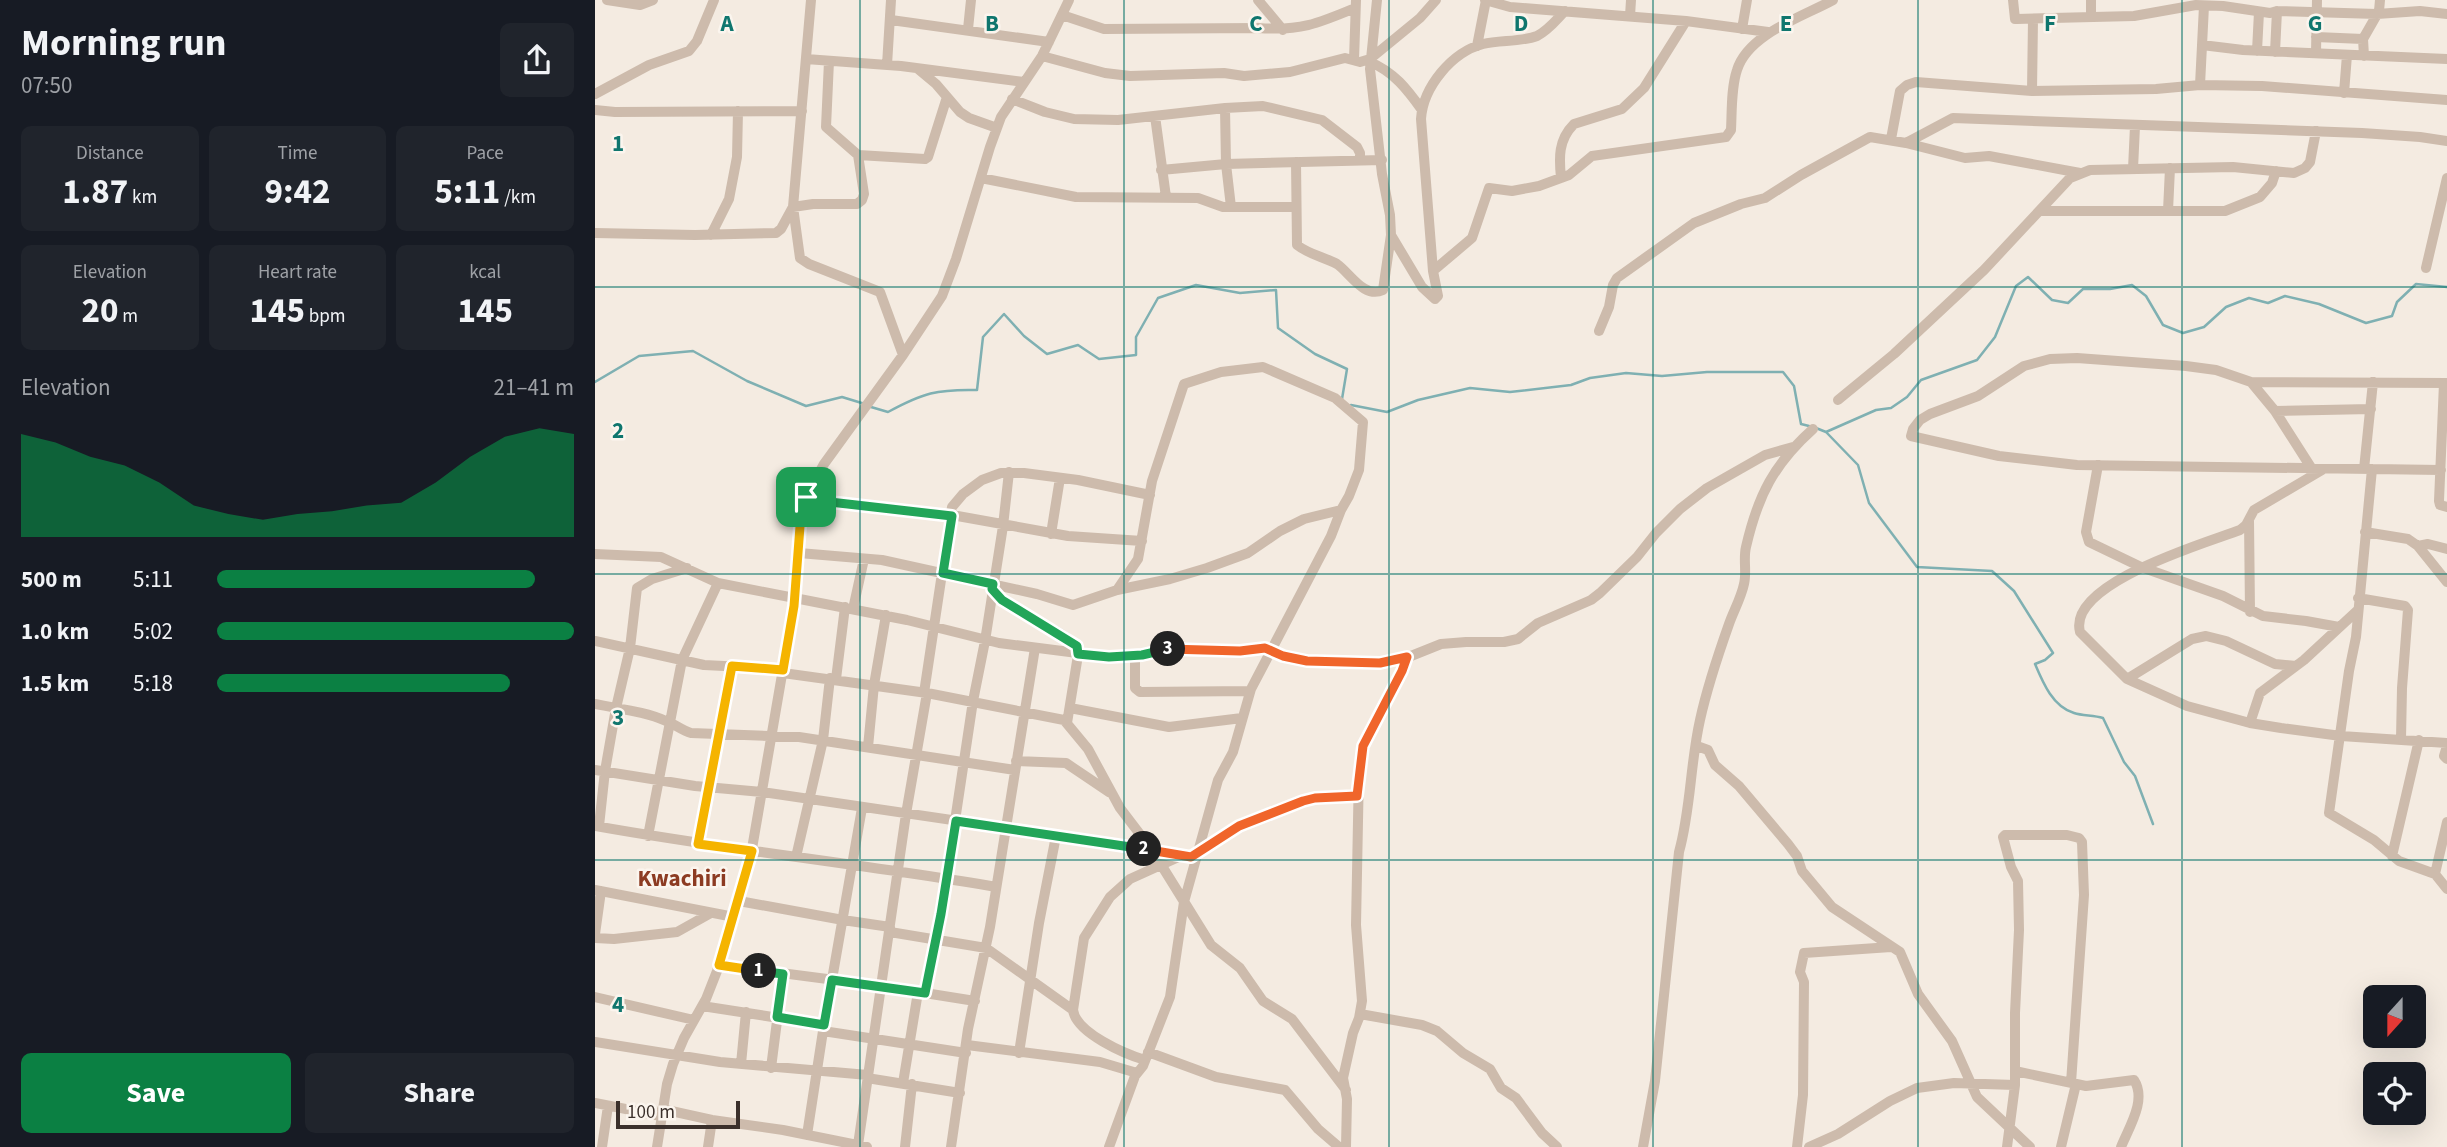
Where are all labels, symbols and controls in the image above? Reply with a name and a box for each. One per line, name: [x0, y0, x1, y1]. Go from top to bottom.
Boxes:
text: A: [719, 7, 734, 40]
text: B: [985, 7, 999, 40]
text: C: [1249, 7, 1263, 40]
text: D: [1514, 7, 1528, 40]
text: E: [1780, 7, 1792, 40]
text: F: [2044, 7, 2056, 40]
text: G: [2308, 7, 2322, 40]
text: Morning run: [21, 16, 226, 70]
button: share: [500, 23, 574, 97]
text: 07:50: [21, 69, 72, 102]
text: 1: [612, 127, 624, 160]
text: Distance: [76, 140, 144, 167]
text: Time: [277, 140, 318, 167]
text: Pace: [467, 140, 504, 167]
text: 1.87: [62, 167, 128, 217]
text: 9:42: [265, 167, 330, 217]
text: 5:11: [434, 167, 500, 217]
text: km: [128, 184, 157, 211]
text: /km: [500, 184, 536, 211]
text: Elevation: [73, 259, 147, 286]
text: Heart rate: [258, 259, 337, 286]
text: kcal: [469, 259, 501, 286]
text: 20: [82, 286, 119, 336]
text: 145: [249, 286, 305, 336]
text: 145: [457, 286, 513, 336]
text: m: [119, 303, 138, 330]
text: bpm: [305, 303, 346, 330]
text: Elevation: [21, 371, 111, 404]
text: 21–41 m: [494, 371, 574, 404]
text: 2: [612, 414, 624, 447]
pin: [776, 467, 836, 527]
icon: arrive: [787, 478, 825, 516]
text: 500 m: [21, 563, 82, 596]
text: 5:11: [133, 563, 173, 596]
text: 1.0 km: [21, 615, 89, 648]
text: 5:02: [133, 615, 173, 648]
pin: 3: [1151, 632, 1185, 666]
text: 3: [1162, 635, 1173, 662]
text: 1.5 km: [21, 667, 89, 700]
text: 5:18: [133, 667, 173, 700]
text: 3: [612, 701, 624, 734]
pin: 2: [1127, 832, 1161, 866]
text: 2: [1138, 835, 1149, 862]
district label: Kwachiri: [637, 862, 727, 895]
pin: 1: [741, 954, 777, 988]
text: 1: [753, 957, 764, 984]
north arrow: [2363, 985, 2425, 1048]
map controls: [2363, 985, 2426, 1125]
text: 4: [612, 988, 624, 1021]
button: Save: [21, 1053, 291, 1133]
button: Share: [305, 1053, 574, 1133]
button: locate: [2363, 1062, 2426, 1125]
scale bar: [616, 1098, 740, 1130]
text: 100 m: [627, 1099, 675, 1126]

